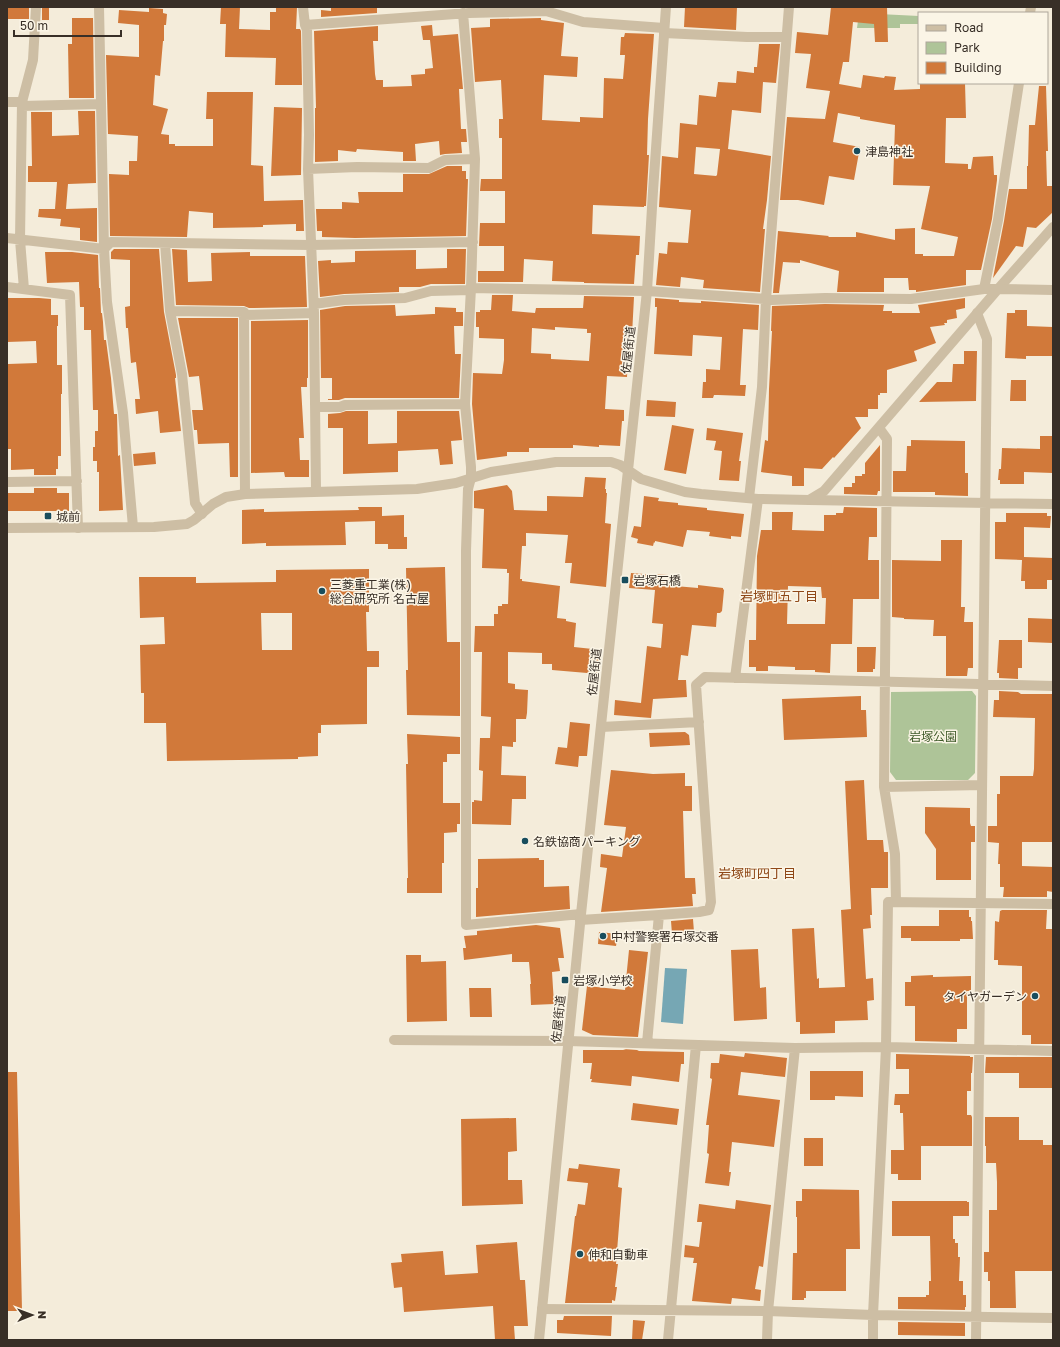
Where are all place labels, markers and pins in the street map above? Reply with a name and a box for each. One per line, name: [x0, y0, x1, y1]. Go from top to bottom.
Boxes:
place label: 津島神社: [865, 144, 913, 159]
marker: 津島神社: [852, 146, 862, 156]
place label: 城前: [56, 509, 80, 524]
marker: 城前: [43, 511, 53, 521]
place label: 岩塚石橋: [633, 573, 681, 588]
marker: 岩塚石橋: [620, 575, 630, 585]
place label: 三菱重工業(株) 総合研究所 名古屋: [330, 577, 429, 606]
marker: 三菱重工業(株) 総合研究所 名古屋: [317, 586, 327, 596]
place label: 名鉄協商パーキング: [533, 834, 641, 849]
marker: 名鉄協商パーキング: [520, 836, 530, 846]
place label: 中村警察署石塚交番: [611, 929, 719, 944]
marker: 中村警察署石塚交番: [598, 931, 608, 941]
place label: 岩塚小学校: [573, 973, 633, 988]
marker: 岩塚小学校: [560, 975, 570, 985]
place label: タイヤガーデン: [943, 989, 1027, 1004]
marker: タイヤガーデン: [1030, 991, 1040, 1001]
place label: 伸和自動車: [588, 1247, 648, 1262]
marker: 伸和自動車: [575, 1249, 585, 1259]

